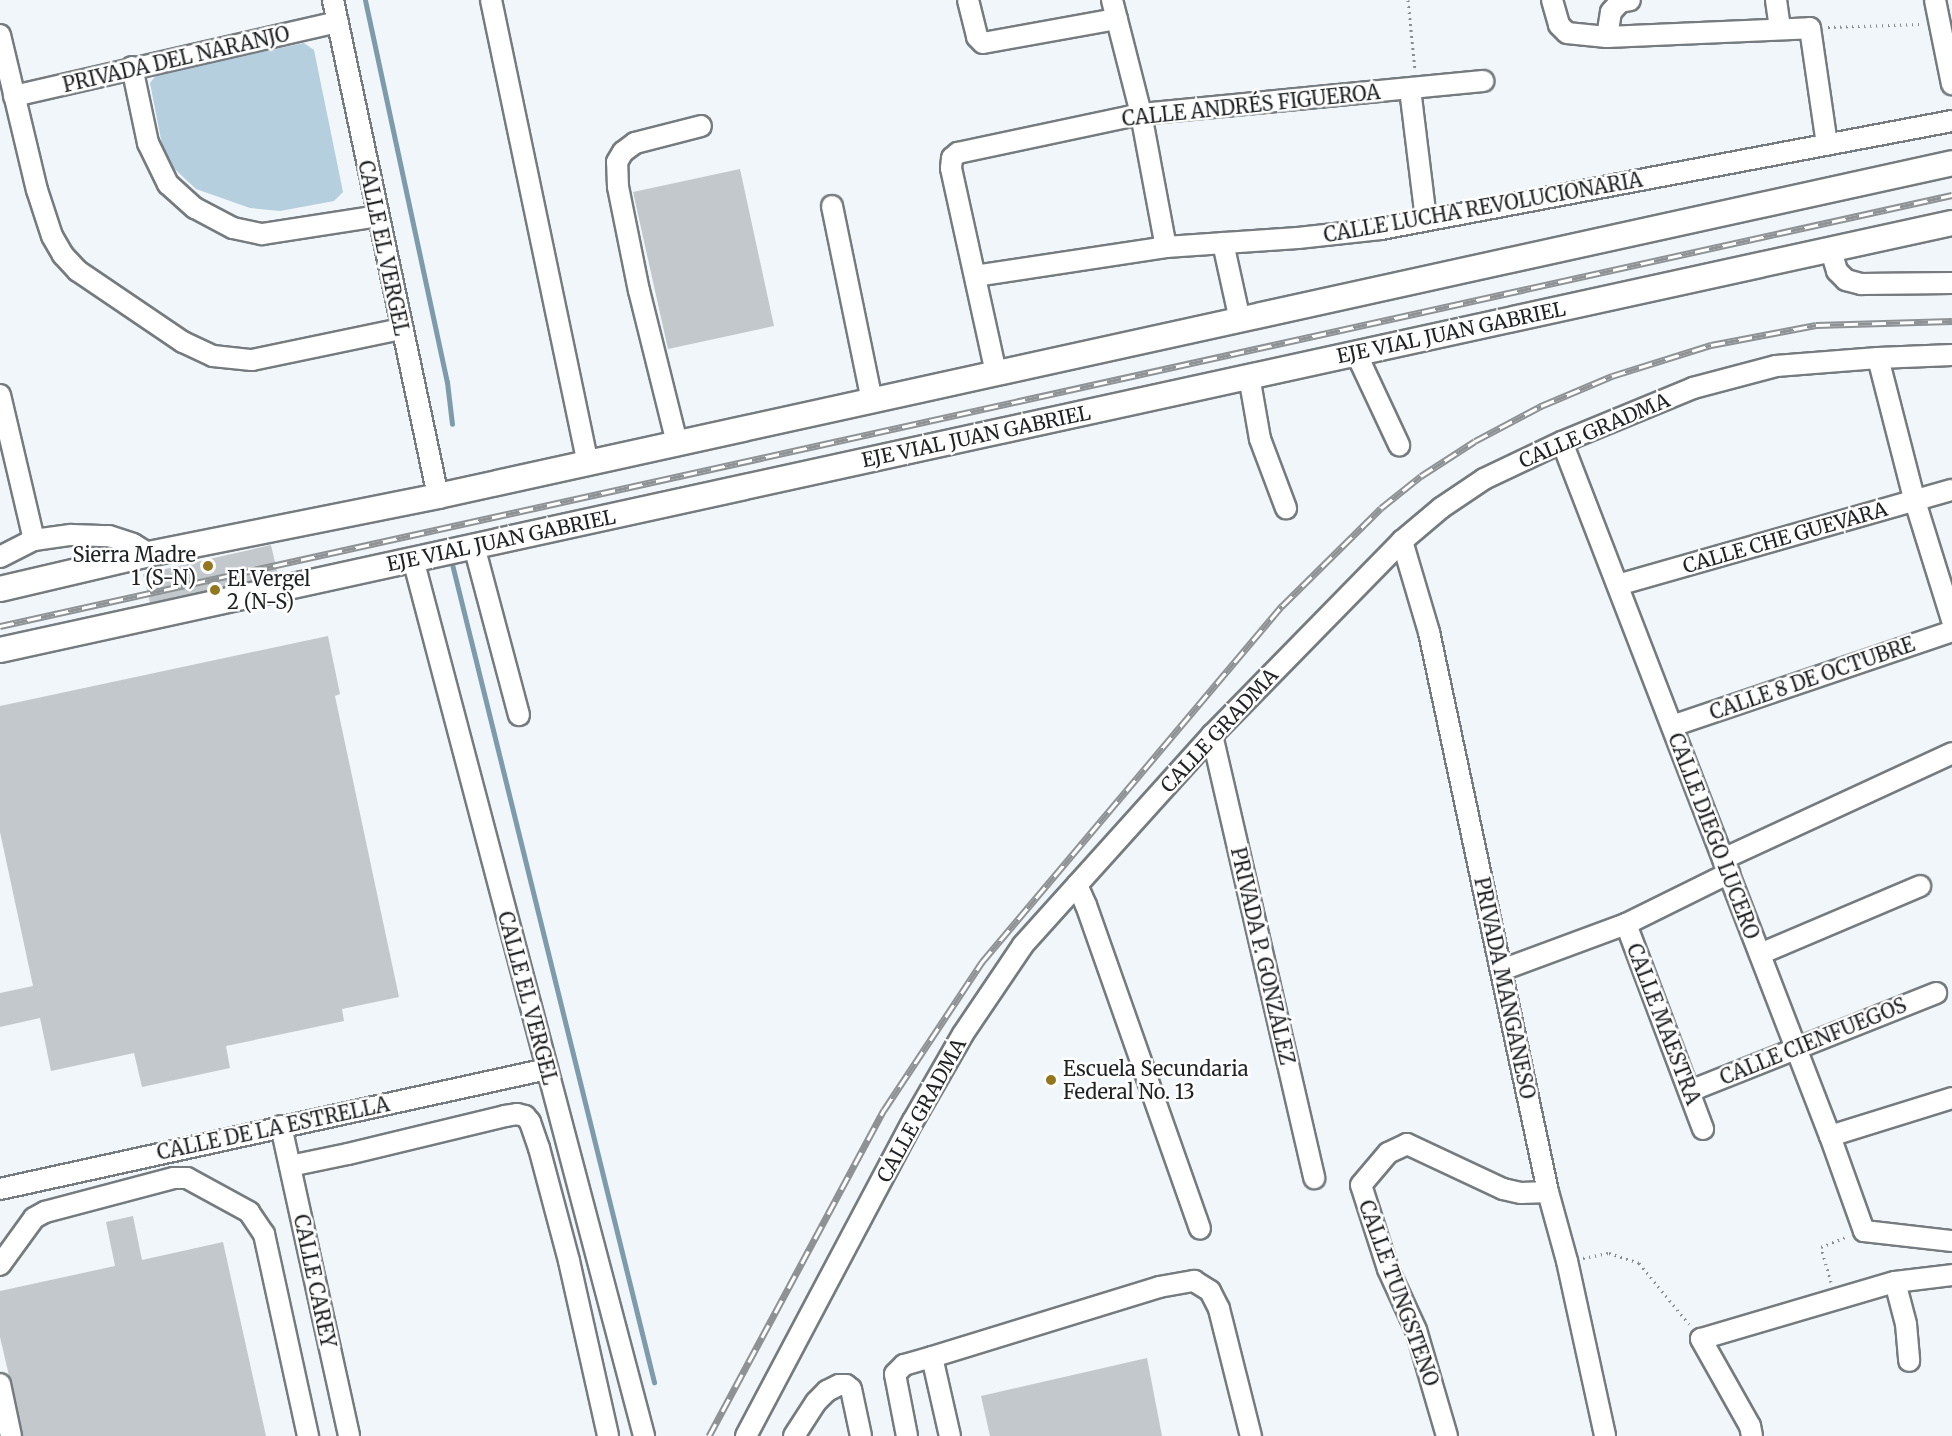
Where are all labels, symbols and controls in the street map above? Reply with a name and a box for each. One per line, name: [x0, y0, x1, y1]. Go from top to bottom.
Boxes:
street label: PRIVADA DEL NARANJO: [60, 21, 292, 97]
street label: CALLE ANDRÉS FIGUEROA: [1121, 79, 1381, 131]
street label: CALLE EL VERGEL: [354, 158, 414, 338]
street label: CALLE LUCHA REVOLUCIONARIA: [1322, 167, 1644, 247]
street label: EJE VIAL JUAN GABRIEL: [1334, 296, 1568, 368]
street label: CALLE GRADMA: [1515, 387, 1673, 473]
street label: EJE VIAL JUAN GABRIEL: [859, 400, 1093, 472]
street label: CALLE CHE GUEVARA: [1680, 496, 1890, 578]
street label: EJE VIAL JUAN GABRIEL: [384, 504, 618, 576]
place label: Sierra Madre 1 (S-N): [73, 542, 196, 589]
marker: Sierra Madre 1 (S-N): [201, 559, 215, 573]
place label: El Vergel 2 (N-S): [227, 566, 311, 613]
marker: El Vergel 2 (N-S): [208, 583, 222, 597]
street label: CALLE 8 DE OCTUBRE: [1706, 632, 1918, 724]
street label: CALLE GRADMA: [1155, 663, 1283, 797]
street label: CALLE DIEGO LUCERO: [1664, 730, 1764, 942]
street label: PRIVADA P. GONZÁLEZ: [1226, 845, 1300, 1067]
street label: PRIVADA MANGANESO: [1470, 875, 1540, 1101]
street label: CALLE EL VERGEL: [493, 909, 563, 1087]
street label: CALLE MAESTRA: [1622, 940, 1706, 1108]
street label: CALLE CIENFUEGOS: [1716, 993, 1910, 1089]
street label: CALLE GRADMA: [871, 1034, 971, 1186]
place label: Escuela Secundaria Federal No. 13: [1063, 1056, 1248, 1103]
marker: Escuela Secundaria Federal No. 13: [1044, 1073, 1058, 1087]
street label: CALLE DE LA ESTRELLA: [155, 1092, 391, 1164]
street label: CALLE TUNGSTENO: [1354, 1197, 1444, 1389]
street label: CALLE CAREY: [289, 1212, 341, 1350]

